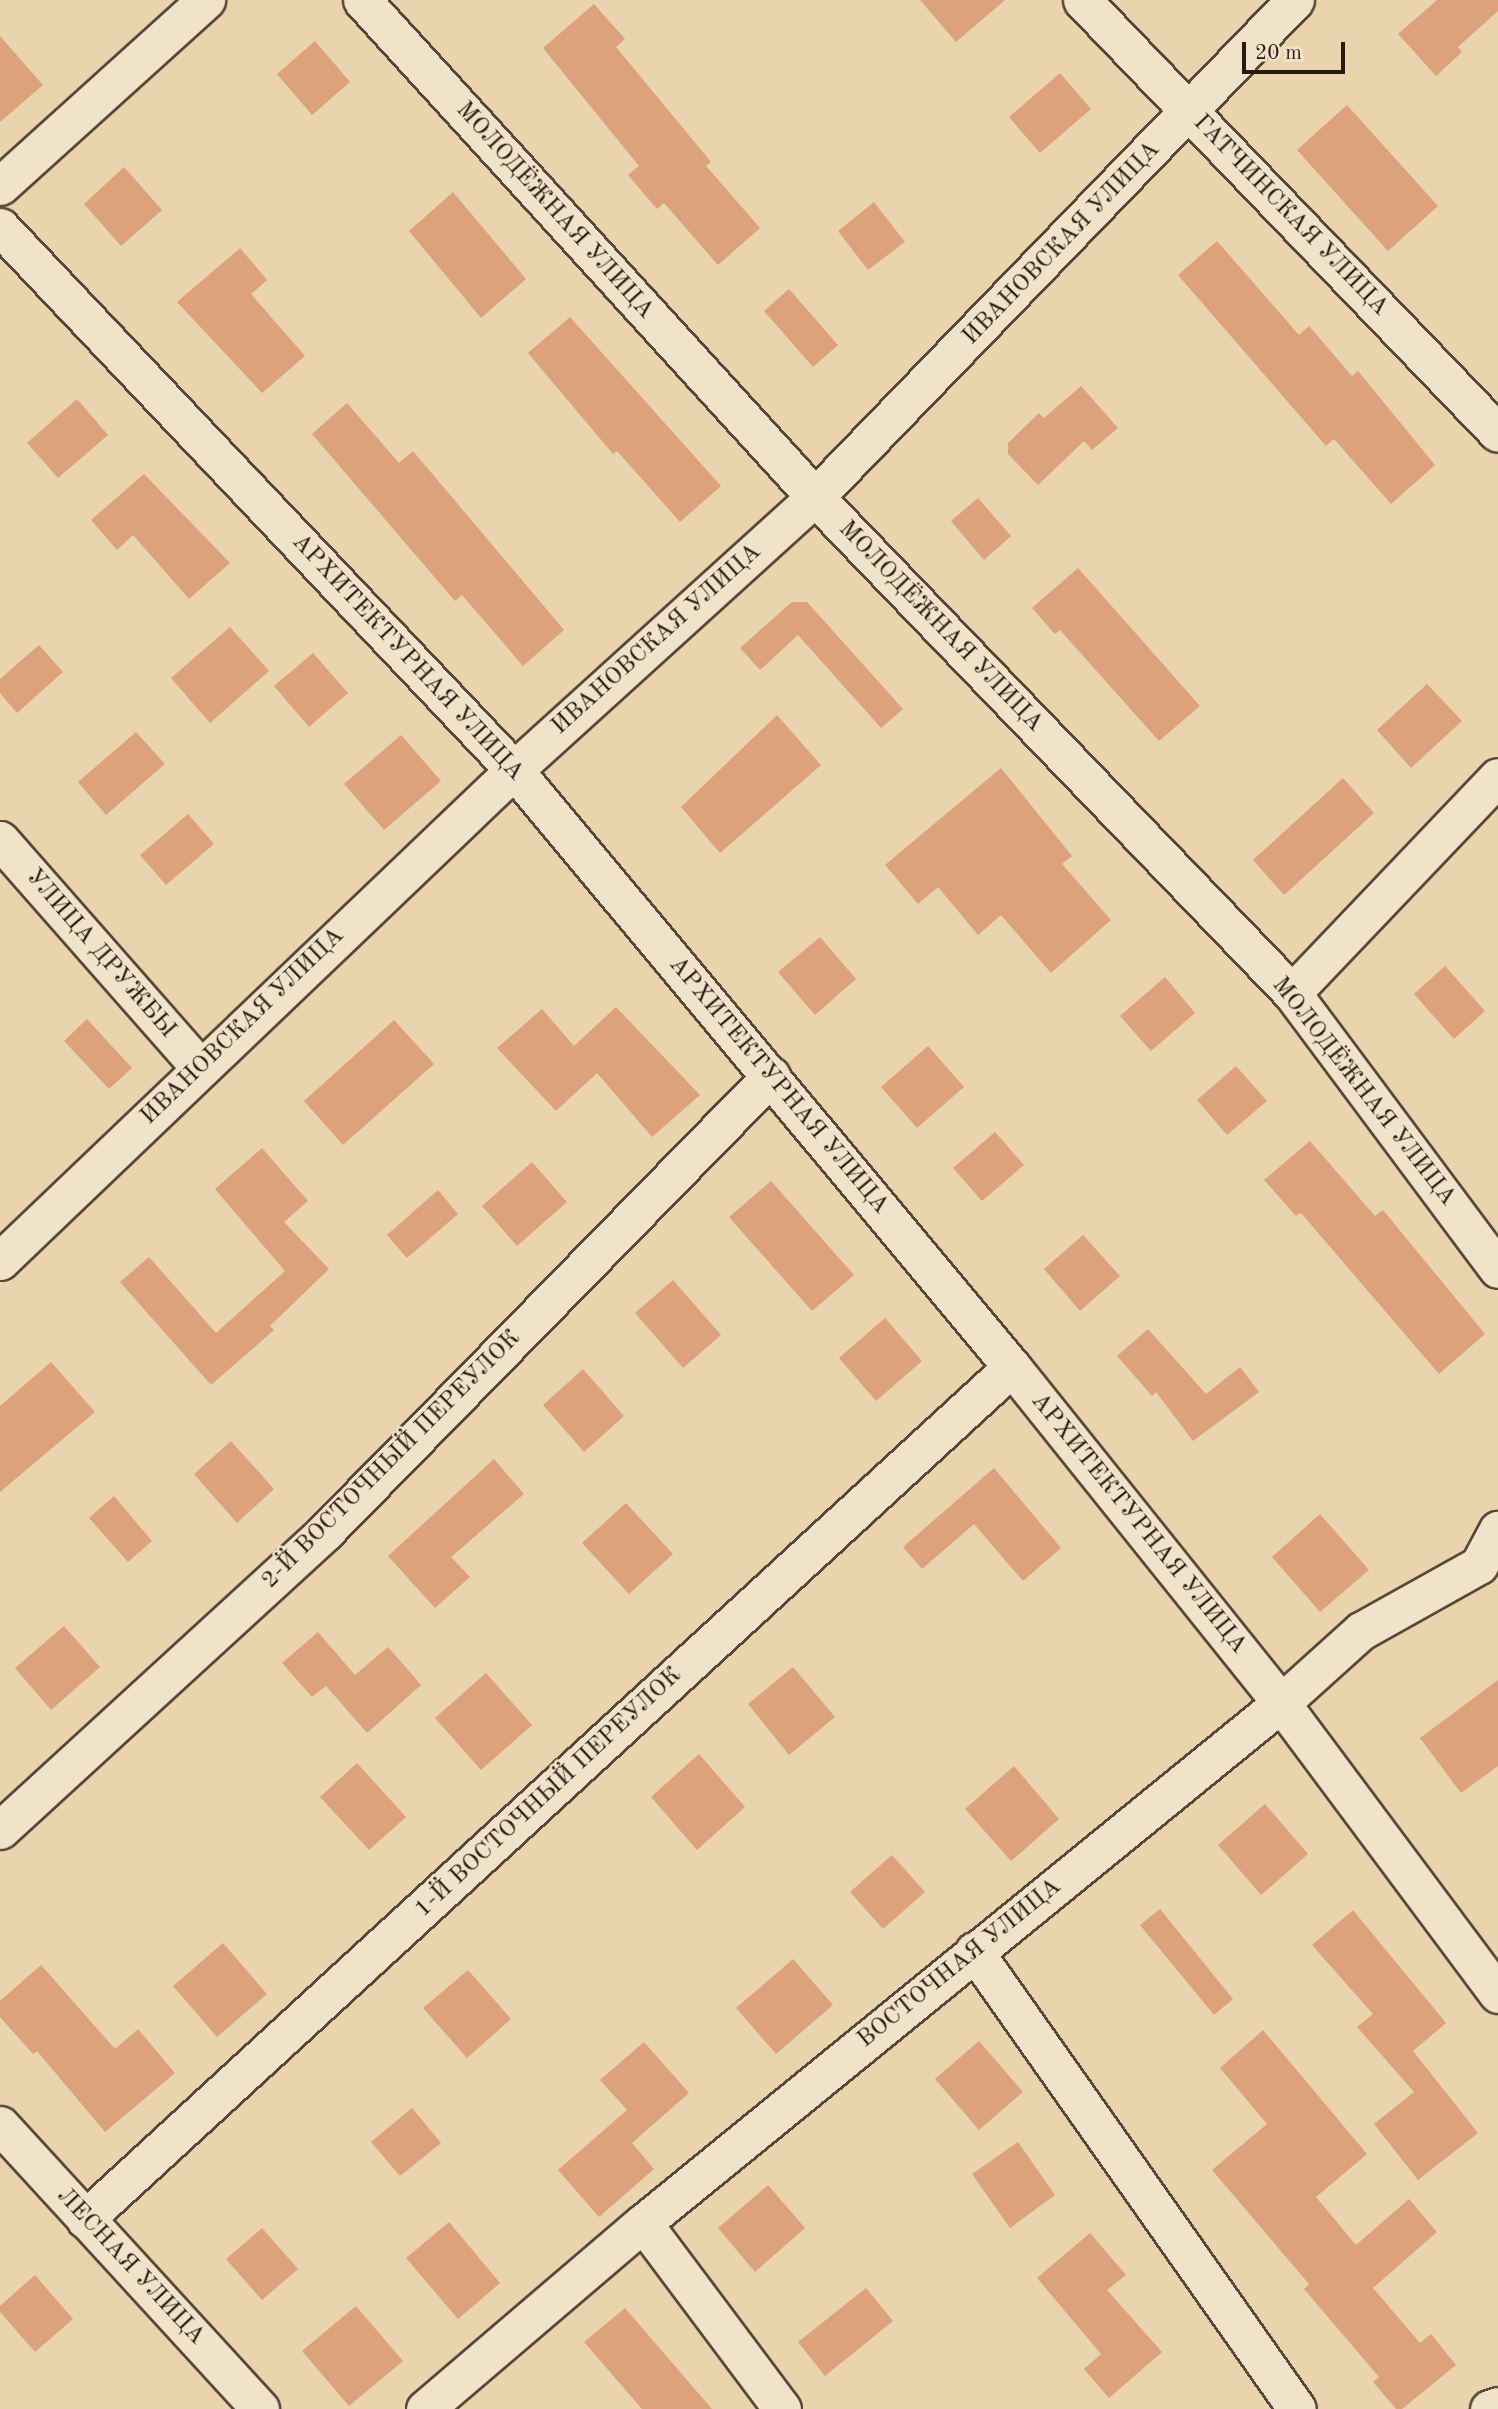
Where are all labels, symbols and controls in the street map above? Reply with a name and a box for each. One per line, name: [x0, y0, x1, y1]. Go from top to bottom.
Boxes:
scale bar: [1246, 28, 1349, 72]
text: 20 m: [1255, 43, 1302, 64]
street label: МОЛОДЁЖНАЯ УЛИЦА: [449, 96, 659, 326]
street label: ГАТЧИНСКАЯ УЛИЦА: [1186, 109, 1394, 323]
street label: ИВАНОВСКАЯ УЛИЦА: [957, 136, 1167, 352]
street label: МОЛОДЁЖНАЯ УЛИЦА: [832, 515, 1048, 739]
street label: АРХИТЕКТУРНАЯ УЛИЦА: [285, 528, 529, 788]
street label: ИВАНОВСКАЯ УЛИЦА: [546, 538, 768, 742]
street label: УЛИЦА ДРУЖБЫ: [19, 863, 181, 1045]
street label: ИВАНОВСКАЯ УЛИЦА: [135, 922, 351, 1132]
street label: АРХИТЕКТУРНАЯ УЛИЦА: [662, 951, 894, 1221]
street label: МОЛОДЁЖНАЯ УЛИЦА: [1265, 972, 1461, 1212]
street label: 2-Й ВОСТОЧНЫЙ ПЕРЕУЛОК: [257, 1325, 527, 1595]
street label: АРХИТЕКТУРНАЯ УЛИЦА: [1024, 1388, 1252, 1660]
street label: 1-Й ВОСТОЧНЫЙ ПЕРЕУЛОК: [410, 1662, 688, 1924]
street label: ВОСТОЧНАЯ УЛИЦА: [852, 1873, 1068, 2055]
street label: ЛЕСНАЯ УЛИЦА: [50, 2182, 210, 2352]

